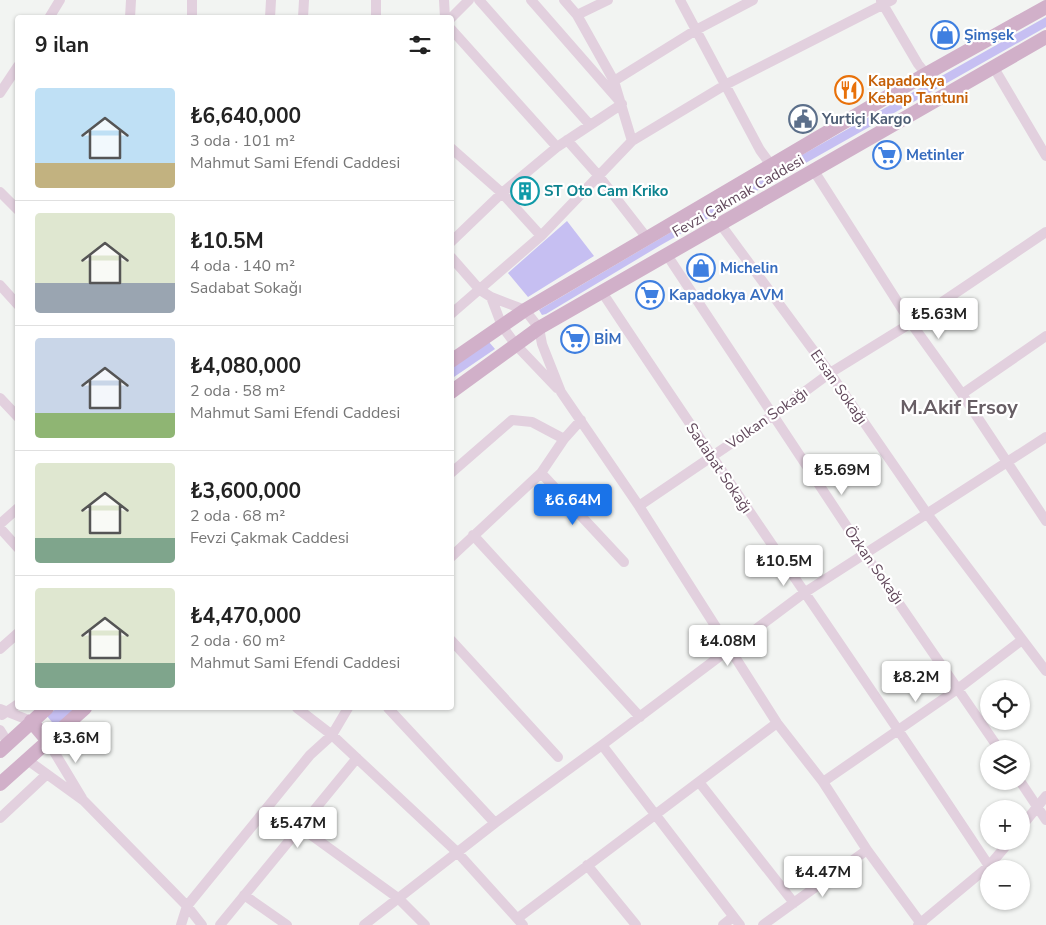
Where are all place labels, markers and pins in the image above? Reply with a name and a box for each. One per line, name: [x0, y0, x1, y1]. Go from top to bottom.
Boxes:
shop icon: Şimşek: [930, 20, 960, 50]
place label: Şimşek: [964, 25, 1015, 45]
place label: Kapadokya Kebap Tantuni: [868, 71, 968, 108]
restaurant icon: Kapadokya Kebap Tantuni: [834, 75, 864, 105]
public building icon: Yurtiçi Kargo: [788, 104, 818, 134]
place label: Yurtiçi Kargo: [821, 109, 912, 129]
supermarket icon: Metinler: [872, 140, 902, 170]
place label: Metinler: [906, 145, 964, 165]
building icon: ST Oto Cam Kriko: [510, 176, 540, 206]
place label: ST Oto Cam Kriko: [544, 181, 669, 201]
shop icon: Michelin: [686, 253, 716, 283]
place label: Michelin: [720, 258, 778, 278]
supermarket icon: Kapadokya AVM: [635, 280, 665, 310]
place label: Kapadokya AVM: [669, 285, 784, 305]
pin: ₺5.63M: [898, 298, 980, 340]
supermarket icon: BİM: [560, 324, 590, 354]
place label: BİM: [594, 329, 622, 349]
pin: ₺5.69M: [801, 454, 883, 496]
pin: ₺6.64M: [532, 484, 614, 526]
pin: ₺10.5M: [743, 544, 825, 587]
pin: ₺4.08M: [687, 624, 769, 667]
pin: ₺8.2M: [881, 660, 951, 703]
pin: ₺3.6M: [41, 722, 111, 764]
pin: ₺5.47M: [257, 806, 339, 849]
pin: ₺4.47M: [782, 856, 864, 898]

